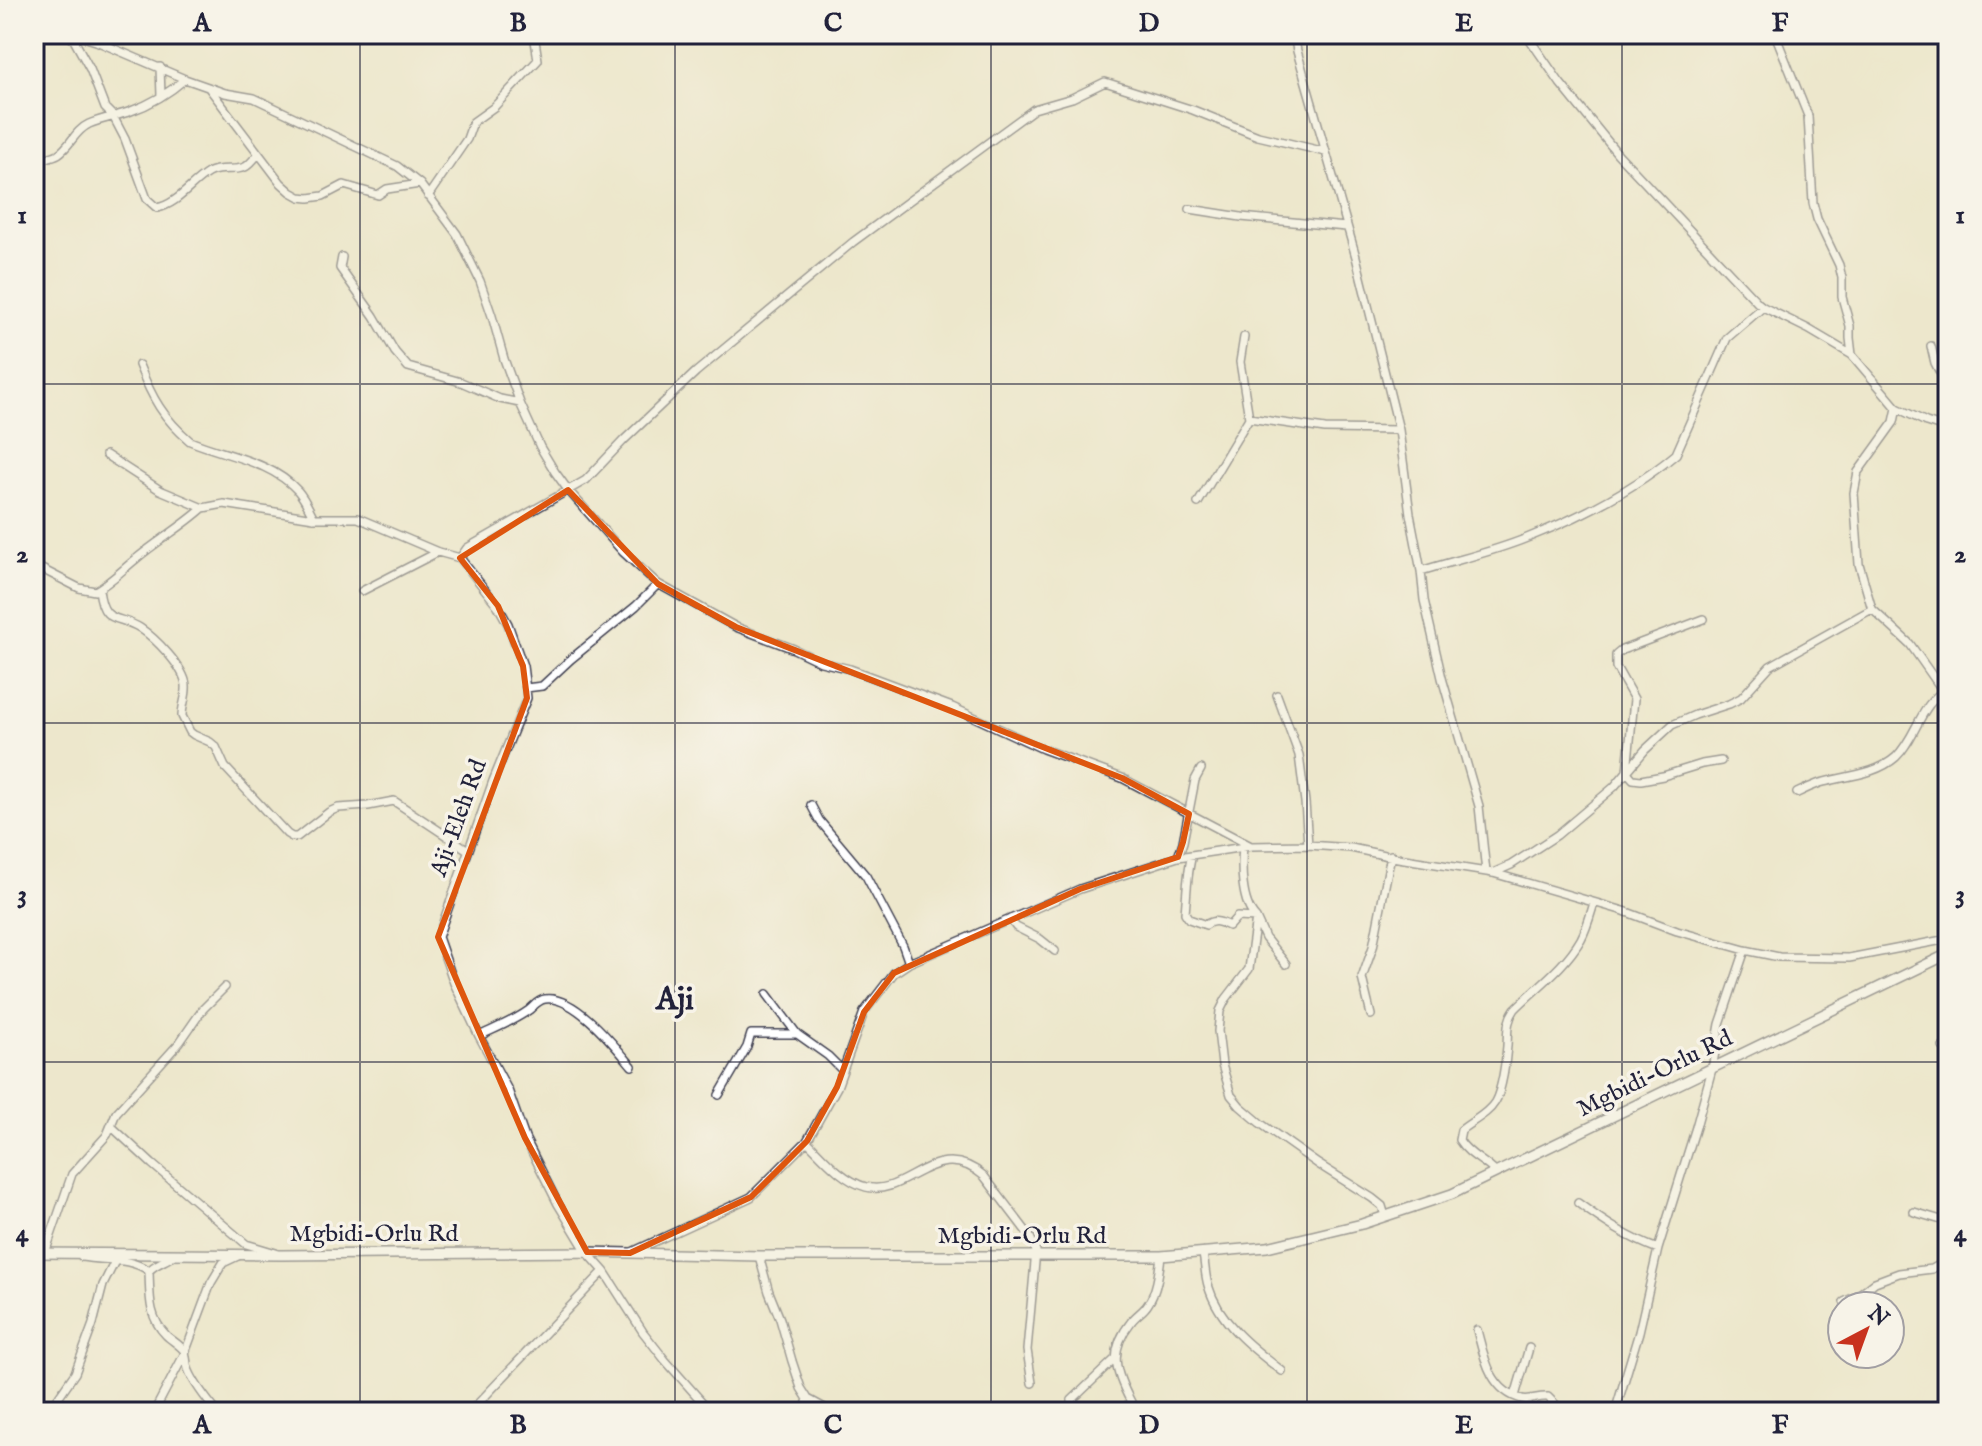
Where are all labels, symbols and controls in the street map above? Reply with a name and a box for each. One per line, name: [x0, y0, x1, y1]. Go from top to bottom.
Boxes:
text: A: [192, 7, 212, 40]
text: B: [509, 7, 527, 40]
text: C: [824, 7, 843, 40]
text: D: [1139, 7, 1160, 40]
text: E: [1455, 7, 1473, 40]
text: F: [1772, 7, 1789, 40]
text: 1: [17, 199, 27, 232]
text: 1: [1955, 199, 1965, 232]
text: 2: [16, 538, 28, 571]
text: 2: [1954, 538, 1966, 571]
street label: Aji-Eleh Rd: [423, 755, 495, 882]
text: 3: [17, 878, 27, 911]
text: 3: [1955, 878, 1965, 911]
district label: Aji: [654, 980, 694, 1021]
street label: Mgbidi-Orlu Rd: [1572, 1023, 1738, 1125]
text: 4: [16, 1217, 30, 1250]
text: 4: [1954, 1217, 1968, 1250]
street label: Mgbidi-Orlu Rd: [290, 1219, 459, 1250]
street label: Mgbidi-Orlu Rd: [938, 1221, 1107, 1252]
north arrow: [1826, 1290, 1906, 1370]
text: N: [1861, 1299, 1894, 1333]
text: A: [192, 1409, 212, 1442]
text: B: [509, 1409, 527, 1442]
text: C: [824, 1409, 843, 1442]
text: D: [1139, 1409, 1160, 1442]
text: E: [1455, 1409, 1473, 1442]
text: F: [1772, 1409, 1789, 1442]

